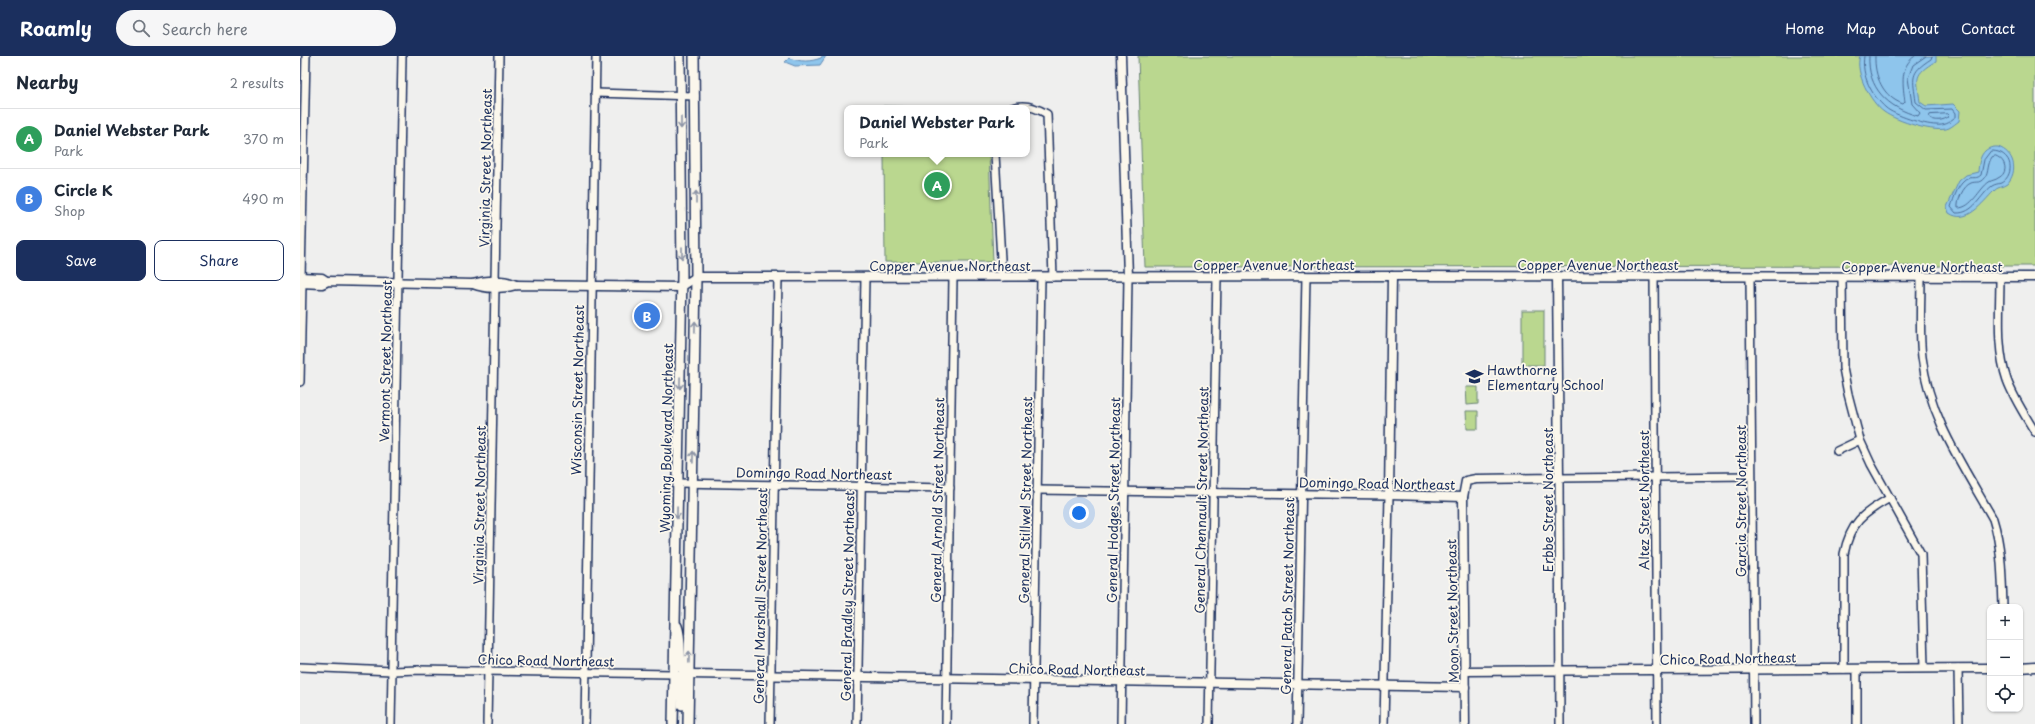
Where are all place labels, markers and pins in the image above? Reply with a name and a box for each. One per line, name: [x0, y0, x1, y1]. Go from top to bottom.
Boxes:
pin: A: [924, 170, 950, 200]
pin: B: [634, 301, 660, 331]
place label: Hawthorne Elementary School: [1487, 360, 1604, 394]
school or university icon: Hawthorne Elementary School: [1464, 366, 1484, 386]

